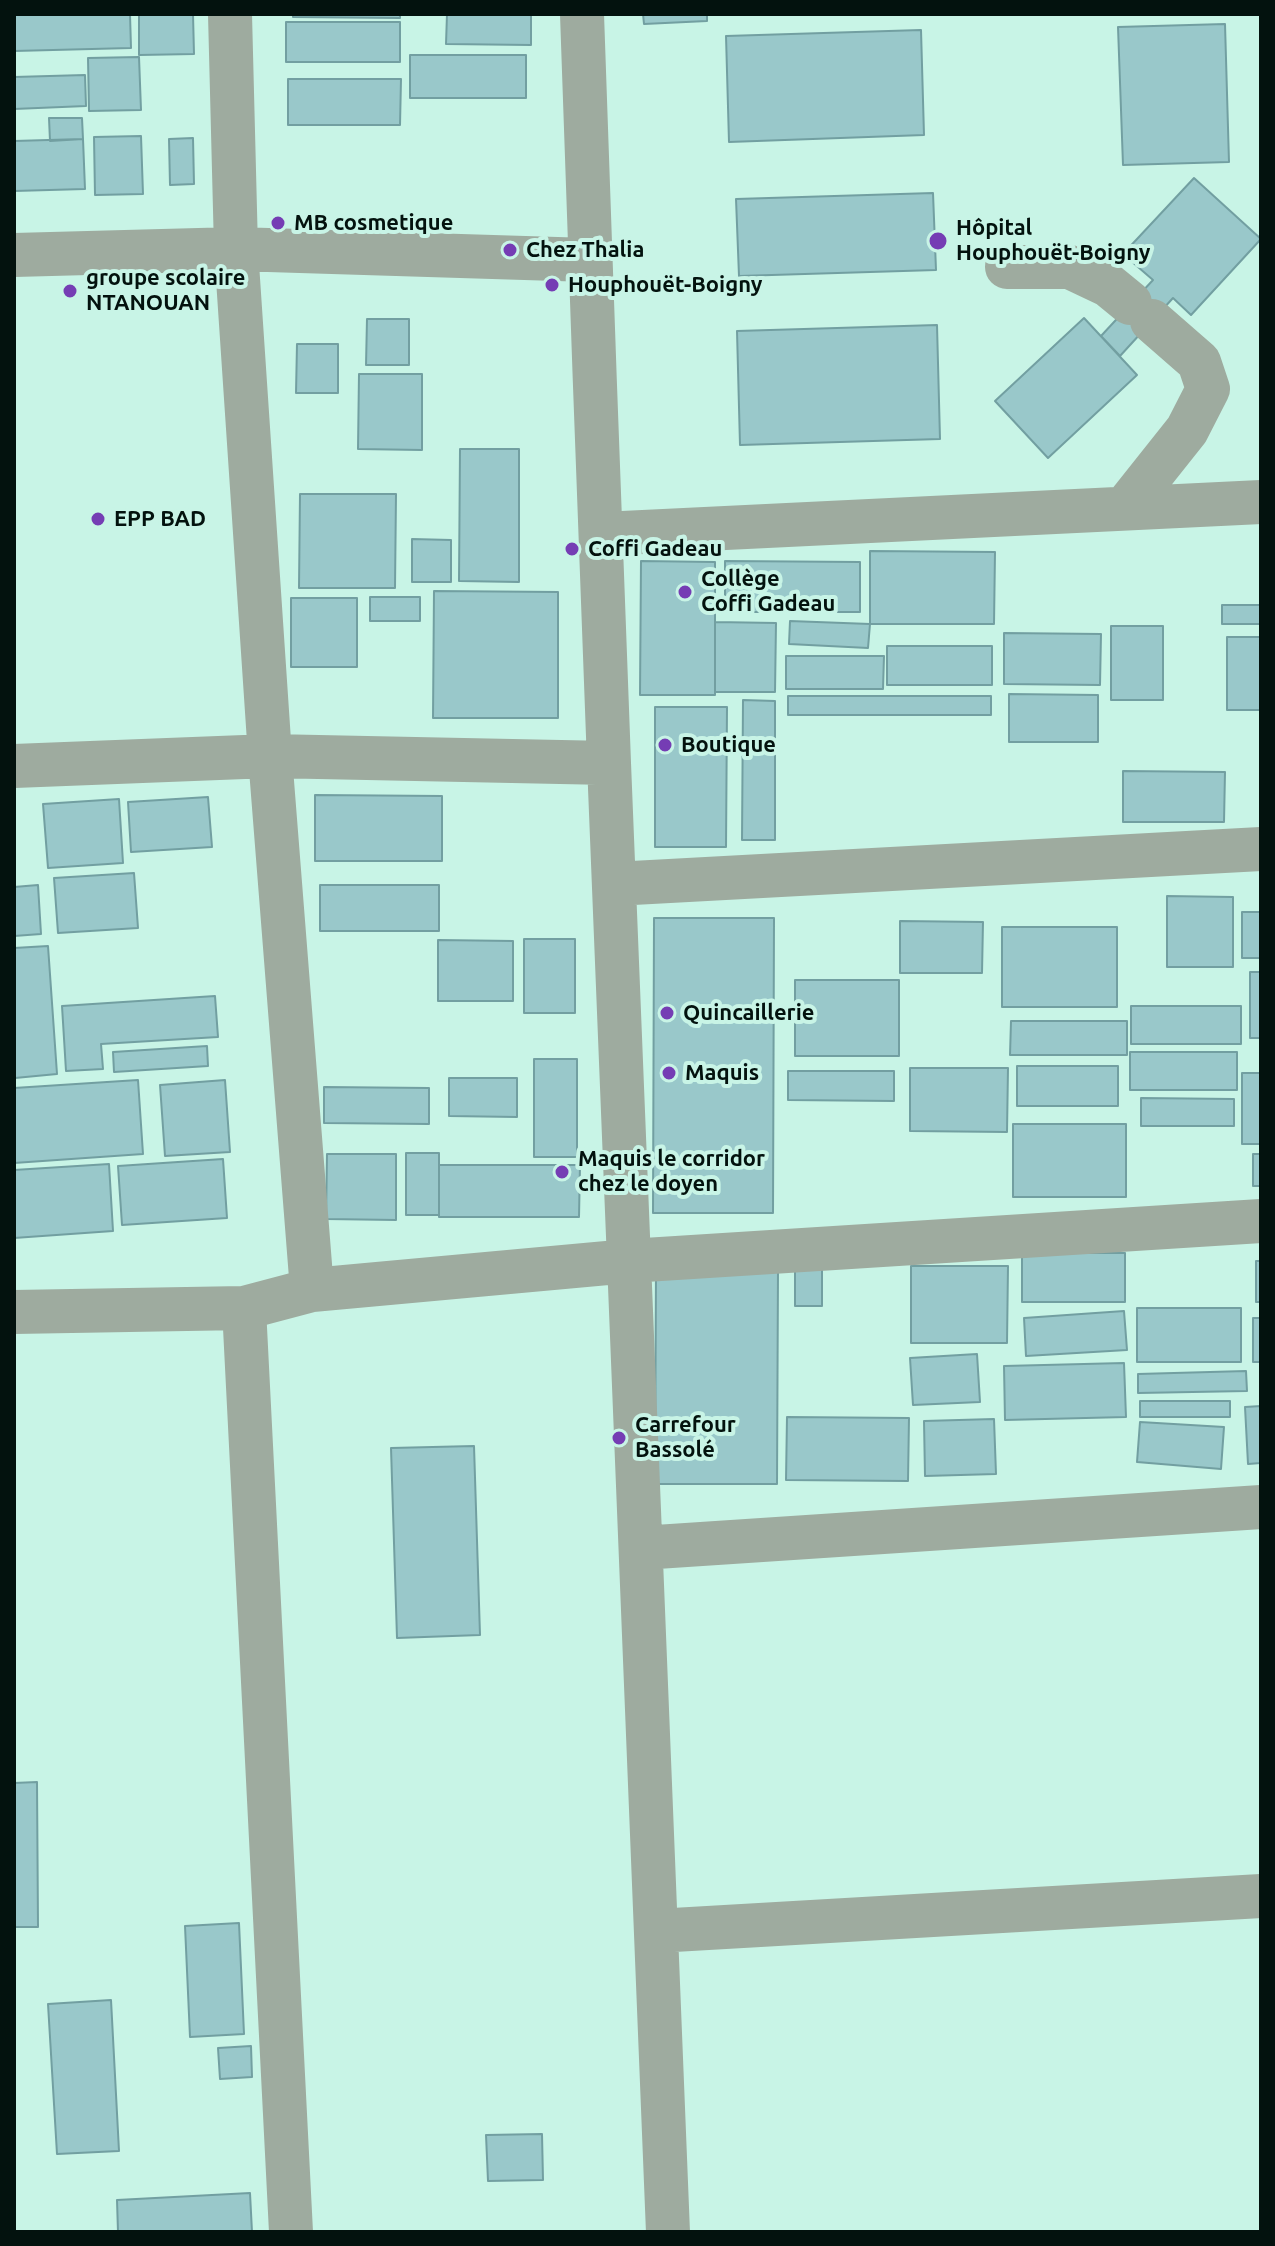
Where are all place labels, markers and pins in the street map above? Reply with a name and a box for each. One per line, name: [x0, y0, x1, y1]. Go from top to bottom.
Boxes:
place label: MB cosmetique: [294, 210, 453, 236]
marker: MB cosmetique: [269, 214, 287, 232]
place label: Hôpital Houphouët-Boigny: [956, 215, 1150, 266]
marker: Hôpital Houphouët-Boigny: [927, 230, 949, 252]
place label: Chez Thalia: [526, 237, 644, 263]
marker: Chez Thalia: [501, 241, 519, 259]
place label: groupe scolaire NTANOUAN: [86, 265, 246, 316]
place label: Houphouët-Boigny: [568, 272, 762, 298]
marker: Houphouët-Boigny: [543, 276, 561, 294]
marker: groupe scolaire NTANOUAN: [61, 282, 79, 300]
place label: EPP BAD: [114, 506, 206, 532]
marker: EPP BAD: [89, 510, 107, 528]
place label: Coffi Gadeau: [588, 536, 722, 562]
marker: Coffi Gadeau: [563, 540, 581, 558]
place label: Collège Coffi Gadeau: [701, 566, 835, 618]
marker: Collège Coffi Gadeau: [676, 583, 694, 601]
place label: Boutique: [681, 732, 776, 758]
marker: Boutique: [656, 736, 674, 754]
place label: Quincaillerie: [683, 1000, 814, 1026]
marker: Quincaillerie: [658, 1004, 676, 1022]
place label: Maquis: [685, 1060, 759, 1086]
marker: Maquis: [660, 1064, 678, 1082]
place label: Maquis le corridor chez le doyen: [578, 1146, 765, 1198]
marker: Maquis le corridor chez le doyen: [553, 1163, 571, 1181]
place label: Carrefour Bassolé: [635, 1412, 736, 1464]
marker: Carrefour Bassolé: [610, 1429, 628, 1447]

